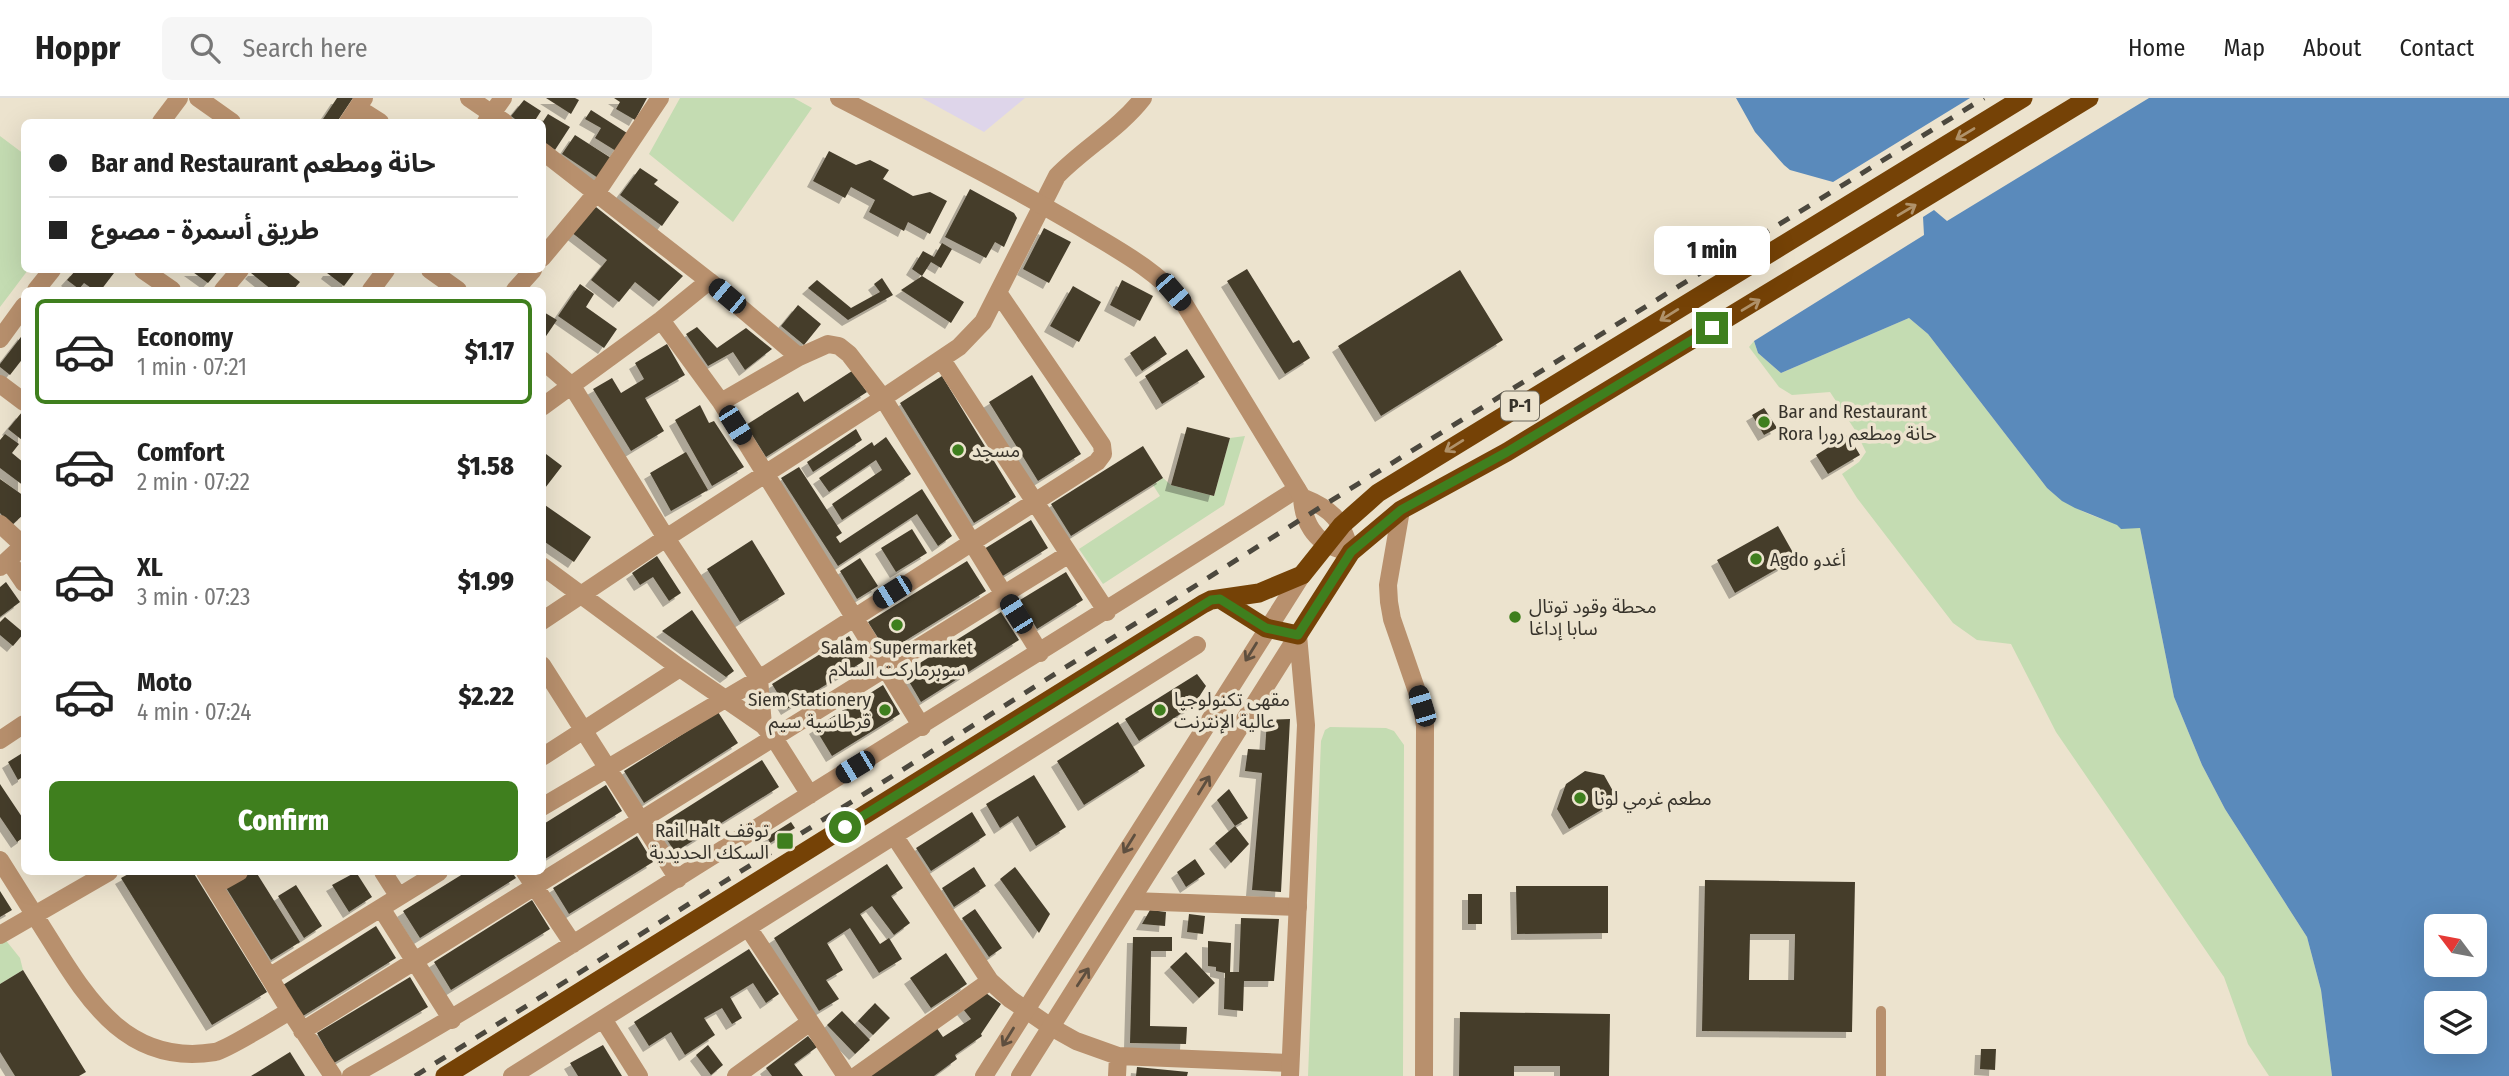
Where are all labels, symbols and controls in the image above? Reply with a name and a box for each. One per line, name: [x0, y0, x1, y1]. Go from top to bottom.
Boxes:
search box: [162, 17, 652, 80]
text: Hoppr: [35, 28, 120, 68]
icon: search: [186, 29, 224, 67]
text: Search here: [242, 33, 368, 64]
text: Home: [2128, 34, 2185, 62]
text: Map: [2223, 34, 2265, 62]
text: About: [2303, 34, 2361, 62]
text: Contact: [2399, 34, 2474, 62]
one-way arrow: [1955, 127, 1975, 141]
text: Bar and Restaurant حانة ومطعم: [91, 148, 436, 179]
one-way arrow: [1896, 202, 1916, 216]
text: طريق أسمرة - مصوع: [91, 215, 319, 246]
callout: 1 min: [1654, 226, 1770, 275]
text: 1 min: [1687, 236, 1737, 264]
car: [1152, 269, 1195, 315]
car: [705, 274, 750, 318]
one-way arrow: [1740, 297, 1760, 311]
one-way arrow: [1659, 308, 1679, 322]
route end: [1696, 312, 1728, 344]
icon: car: [53, 320, 116, 383]
text: Economy: [137, 322, 233, 353]
text: $1.17: [465, 336, 514, 367]
text: 1 min · 07:21: [137, 353, 247, 381]
road number: P-1: [1501, 392, 1539, 420]
place label: Bar and Restaurant Rora حانة ومطعم رورا: [1778, 400, 1937, 448]
car: [715, 402, 756, 448]
marker: Bar and Restaurant Rora حانة ومطعم رورا: [1756, 414, 1772, 430]
icon: car: [53, 435, 116, 498]
text: Comfort: [137, 437, 225, 468]
place label: مسجد: [972, 439, 1020, 462]
one-way arrow: [1444, 440, 1464, 454]
marker: مسجد: [950, 442, 966, 458]
text: $1.58: [457, 451, 514, 482]
text: 2 min · 07:22: [137, 468, 250, 496]
place label: Agdo أغدو: [1770, 548, 1846, 571]
icon: car: [53, 550, 116, 613]
marker: Agdo أغدو: [1748, 551, 1764, 567]
text: XL: [137, 552, 163, 583]
text: $1.99: [458, 566, 514, 597]
car: [869, 572, 916, 612]
text: 3 min · 07:23: [137, 583, 250, 611]
car: [996, 591, 1037, 637]
place label: محطة وقود توتال سابا إداغا: [1529, 595, 1657, 641]
marker: محطة وقود توتال سابا إداغا: [1507, 609, 1523, 625]
marker: Salam Supermarket سوبرماركت السلام: [889, 617, 905, 633]
place label: Salam Supermarket سوبرماركت السلام: [821, 636, 974, 684]
one-way arrow: [1244, 642, 1258, 661]
icon: car: [53, 665, 116, 728]
text: Moto: [137, 667, 192, 698]
text: $2.22: [458, 681, 514, 712]
car: [1406, 683, 1439, 729]
place label: Siem Stationery قرطاسية سيم: [748, 688, 872, 736]
place label: مقهى تكنولوجيا عالية الإنترنت: [1174, 688, 1290, 734]
text: 4 min · 07:24: [137, 698, 251, 726]
marker: Siem Stationery قرطاسية سيم: [877, 702, 893, 718]
marker: مقهى تكنولوجيا عالية الإنترنت: [1152, 702, 1168, 718]
car: [832, 747, 879, 787]
one-way arrow: [1198, 775, 1212, 795]
button: Confirm: [49, 781, 518, 861]
place label: مطعم غرمي لونا: [1594, 787, 1712, 813]
marker: مطعم غرمي لونا: [1572, 790, 1588, 806]
route start: [829, 811, 861, 843]
place label: Rail Halt توقف السكك الحديدية: [649, 819, 769, 864]
marker: Rail Halt توقف السكك الحديدية: [775, 831, 795, 851]
one-way arrow: [1122, 834, 1136, 854]
north arrow: [2424, 914, 2487, 976]
map controls: [2424, 914, 2487, 1054]
one-way arrow: [1075, 968, 1090, 987]
button: layers: [2424, 991, 2487, 1054]
one-way arrow: [1001, 1026, 1015, 1046]

